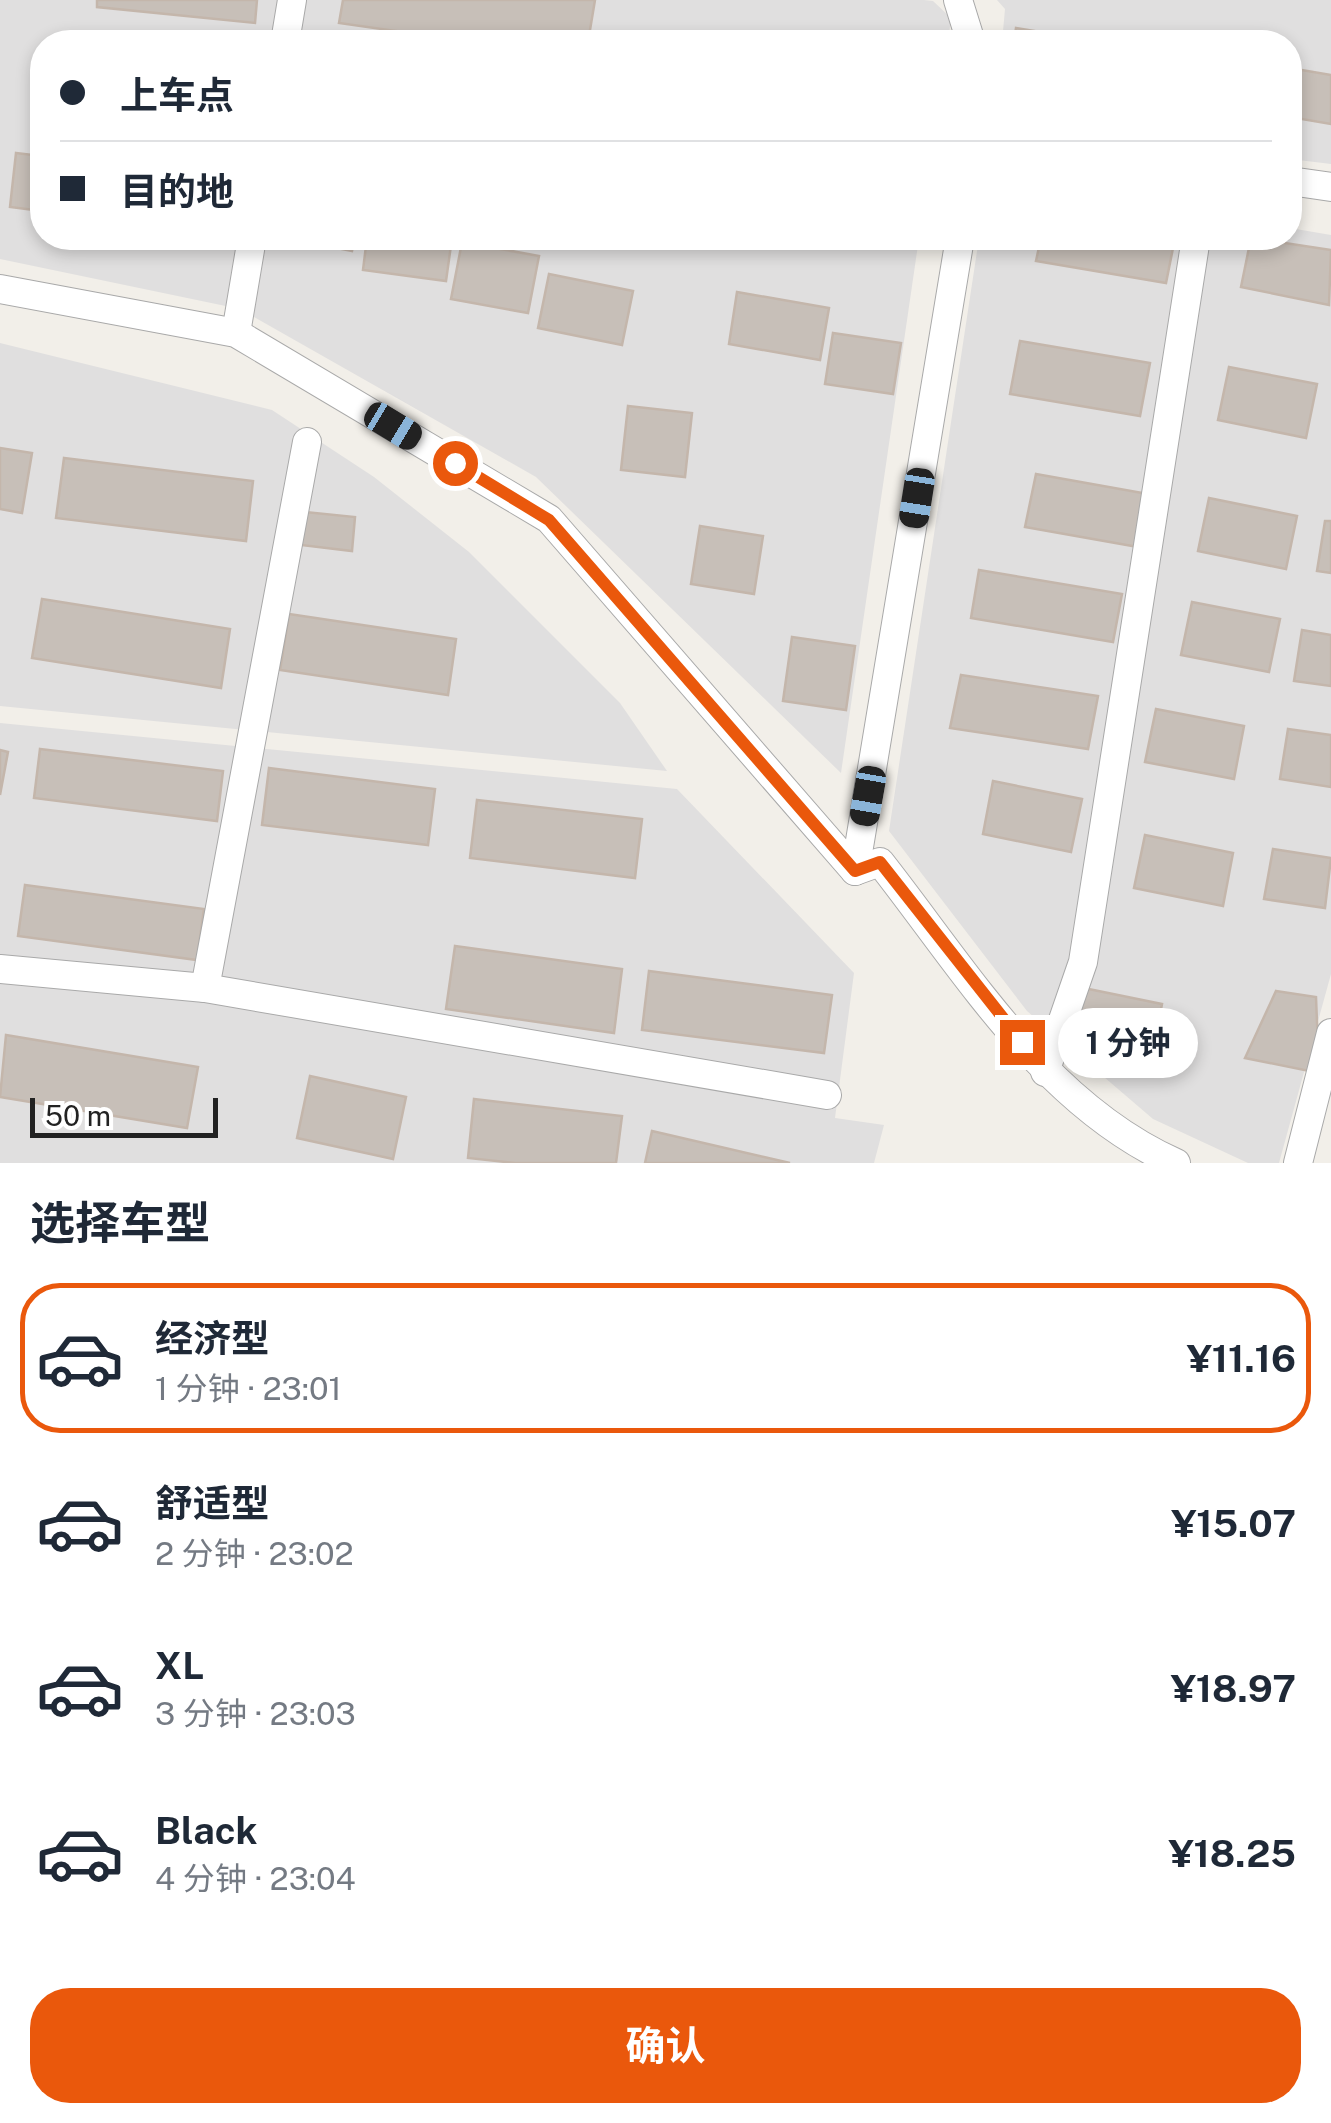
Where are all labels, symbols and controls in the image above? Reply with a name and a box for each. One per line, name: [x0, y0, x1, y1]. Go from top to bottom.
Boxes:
text: 上车点: [120, 73, 234, 118]
text: 目的地: [120, 169, 234, 214]
car: [360, 398, 426, 454]
route start: [433, 441, 478, 486]
car: [897, 466, 937, 530]
car: [848, 764, 888, 828]
callout: 1 分钟: [1057, 1007, 1197, 1077]
route end: [1000, 1020, 1045, 1065]
text: 1 分钟: [1086, 1024, 1170, 1061]
scale bar: [30, 1093, 218, 1138]
text: 50 m: [45, 1099, 111, 1132]
text: 选择车型: [30, 1196, 210, 1249]
icon: car: [35, 1313, 125, 1403]
text: 经济型: [155, 1316, 269, 1361]
text: ¥11.16: [1187, 1336, 1296, 1381]
text: 1 分钟 · 23:01: [155, 1370, 342, 1407]
icon: car: [35, 1478, 125, 1568]
text: 舒适型: [155, 1481, 269, 1526]
text: ¥15.07: [1171, 1501, 1296, 1546]
text: 2 分钟 · 23:02: [155, 1535, 354, 1572]
icon: car: [35, 1643, 125, 1733]
text: XL: [155, 1643, 204, 1688]
text: ¥18.97: [1171, 1666, 1296, 1711]
text: 3 分钟 · 23:03: [155, 1695, 356, 1732]
icon: car: [35, 1808, 125, 1898]
text: Black: [155, 1808, 258, 1853]
text: ¥18.25: [1168, 1831, 1296, 1876]
text: 4 分钟 · 23:04: [155, 1860, 356, 1897]
button: 确认: [30, 1988, 1301, 2103]

